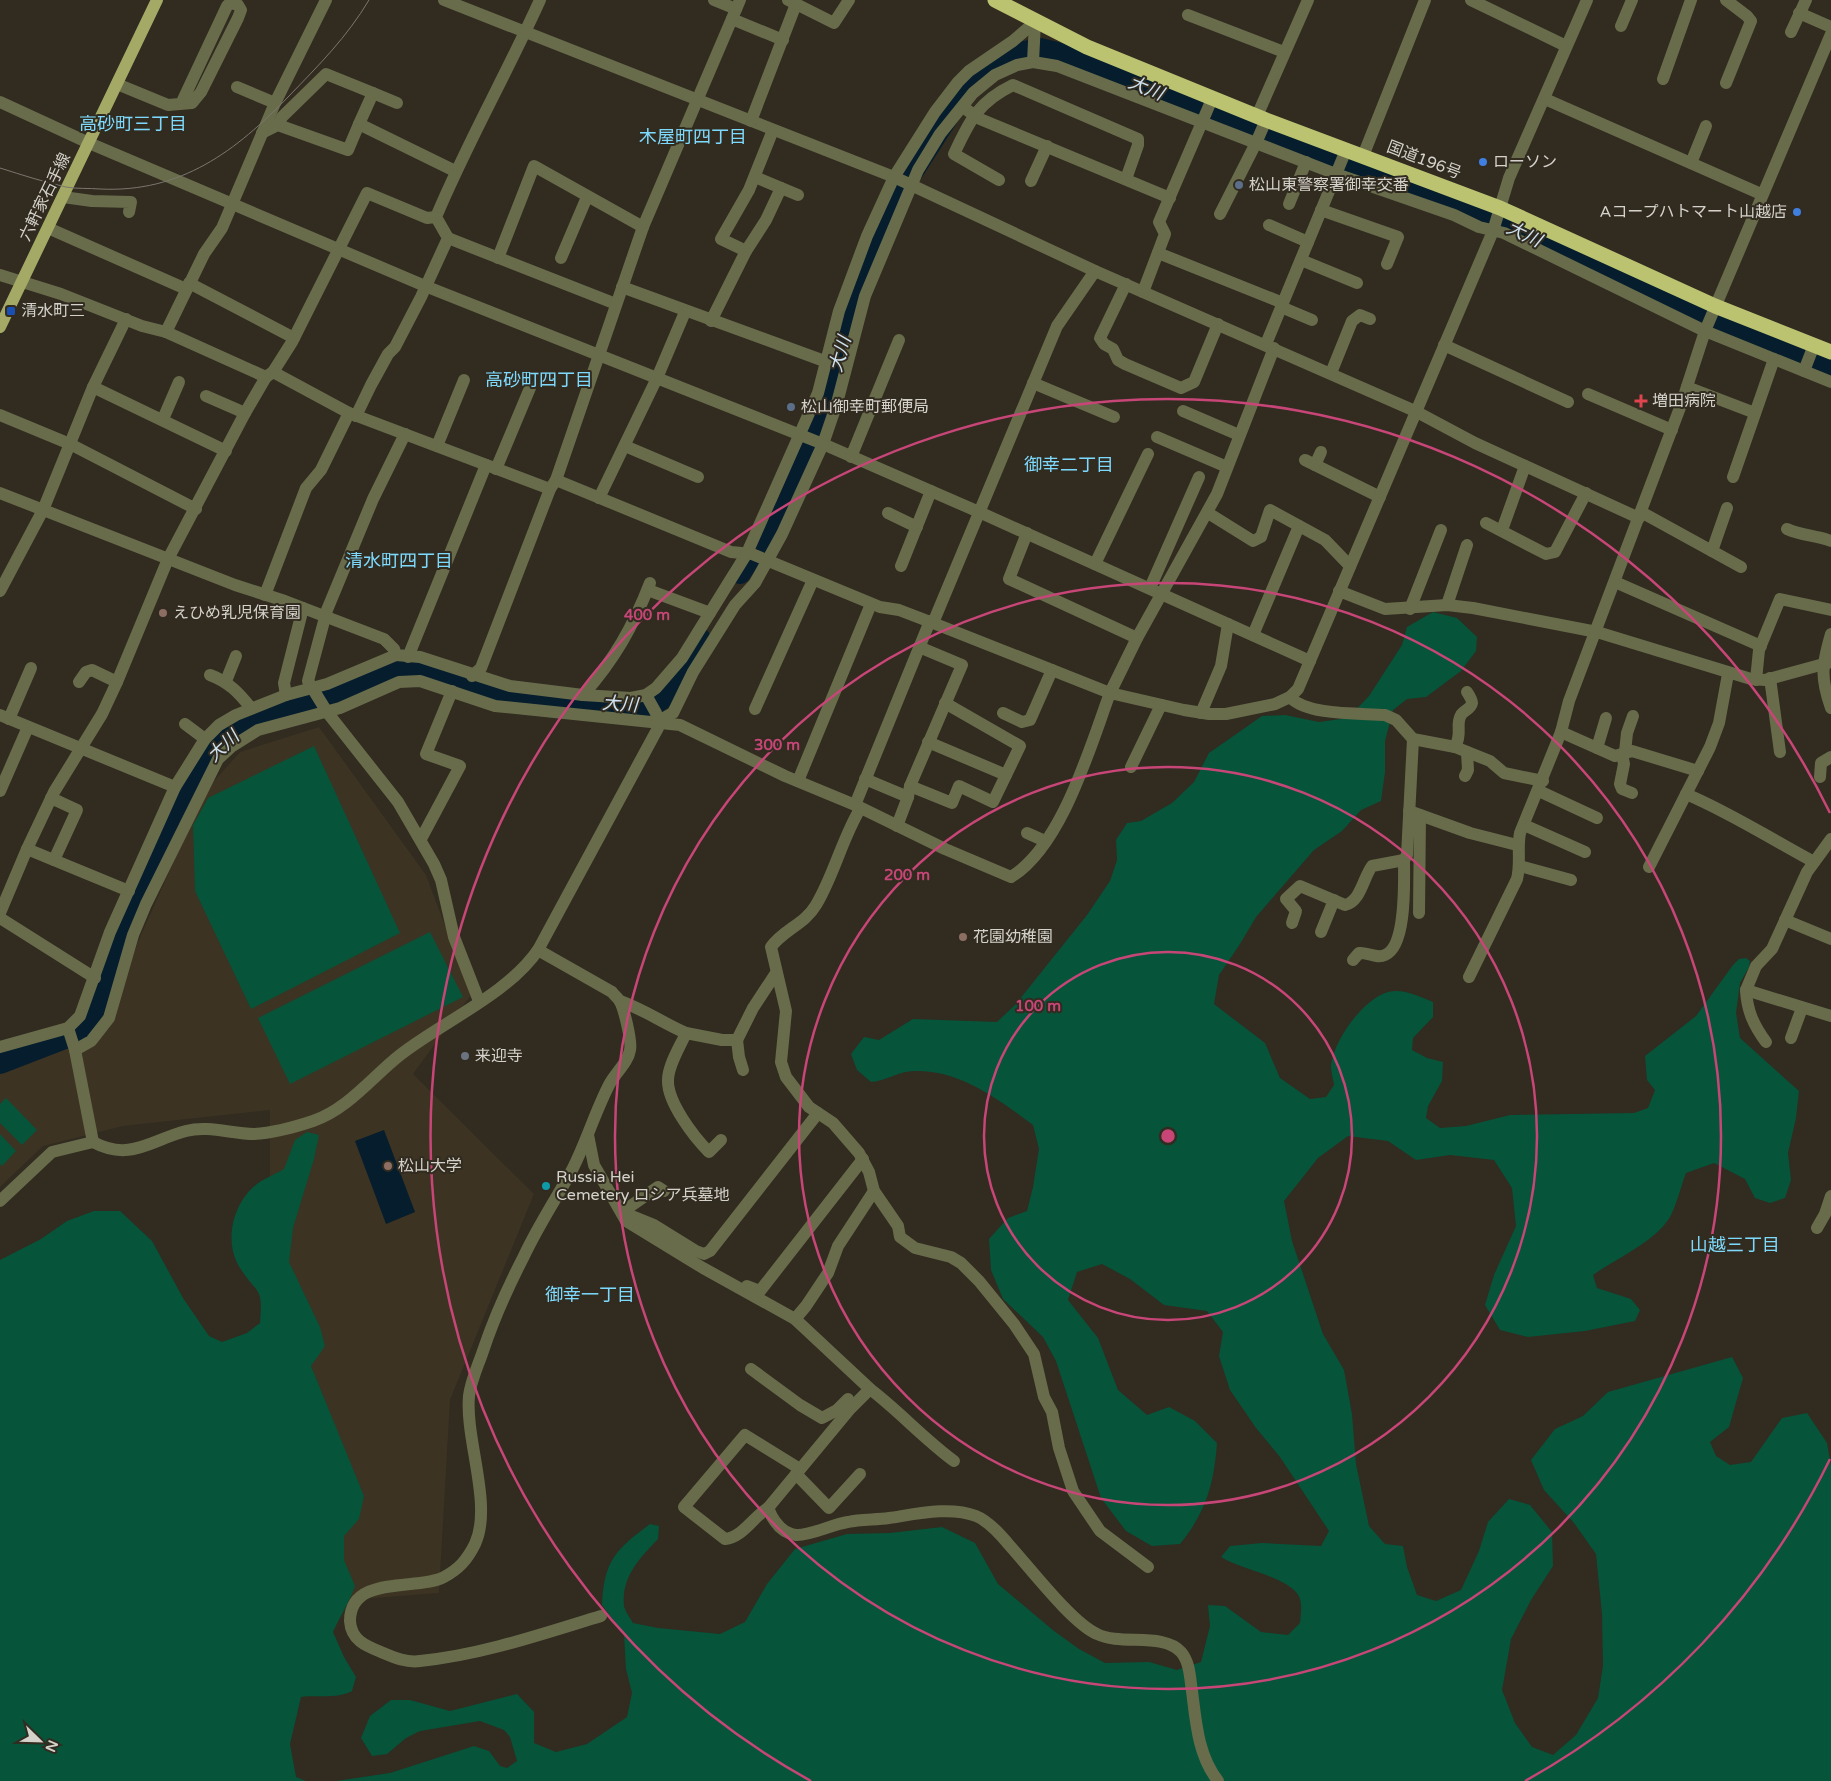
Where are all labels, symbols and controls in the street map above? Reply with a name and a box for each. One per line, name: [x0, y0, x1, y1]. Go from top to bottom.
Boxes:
water label: 大川: [1125, 71, 1169, 106]
district label: 高砂町三丁目: [79, 113, 187, 135]
district label: 木屋町四丁目: [639, 126, 747, 148]
street label: 国道196号: [1384, 137, 1464, 183]
street label: 六軒家石手線: [15, 149, 75, 245]
place label: ローソン: [1493, 152, 1557, 172]
marker: ローソン: [1477, 156, 1489, 168]
place label: 松山東警察署御幸交番: [1249, 175, 1409, 195]
marker: 松山東警察署御幸交番: [1233, 179, 1245, 191]
place label: Aコープハトマート山越店: [1600, 202, 1787, 222]
marker: Aコープハトマート山越店: [1791, 206, 1803, 218]
water label: 大川: [1503, 216, 1547, 252]
place label: 清水町三: [21, 301, 85, 321]
marker: 清水町三: [5, 305, 17, 317]
water label: 大川: [824, 332, 856, 374]
district label: 高砂町四丁目: [485, 369, 593, 391]
place label: 増田病院: [1652, 391, 1716, 411]
marker: 増田病院: [1634, 394, 1648, 408]
place label: 松山御幸町郵便局: [801, 397, 929, 417]
marker: 松山御幸町郵便局: [785, 401, 797, 413]
district label: 御幸二丁目: [1024, 454, 1114, 476]
district label: 清水町四丁目: [345, 550, 453, 572]
place label: えひめ乳児保育園: [173, 603, 301, 623]
text: 400 m: [624, 606, 670, 624]
marker: えひめ乳児保育園: [157, 607, 169, 619]
water label: 大川: [601, 692, 641, 716]
water label: 大川: [202, 724, 245, 766]
text: 300 m: [754, 736, 800, 754]
text: 200 m: [884, 866, 930, 884]
place label: 花園幼稚園: [973, 927, 1053, 947]
marker: 花園幼稚園: [957, 931, 969, 943]
text: 100 m: [1015, 997, 1061, 1015]
place label: 来迎寺: [475, 1046, 523, 1066]
marker: 来迎寺: [459, 1050, 471, 1062]
centre of rings: [1159, 1127, 1177, 1145]
place label: 松山大学: [398, 1156, 462, 1176]
marker: 松山大学: [382, 1160, 394, 1172]
place label: Russia Hei Cemetery ロシア兵墓地: [556, 1167, 730, 1205]
marker: Russia Hei Cemetery ロシア兵墓地: [540, 1180, 552, 1192]
district label: 山越三丁目: [1690, 1234, 1780, 1256]
district label: 御幸一丁目: [545, 1284, 635, 1306]
north arrow: [15, 1716, 65, 1766]
text: N: [41, 1737, 62, 1754]

